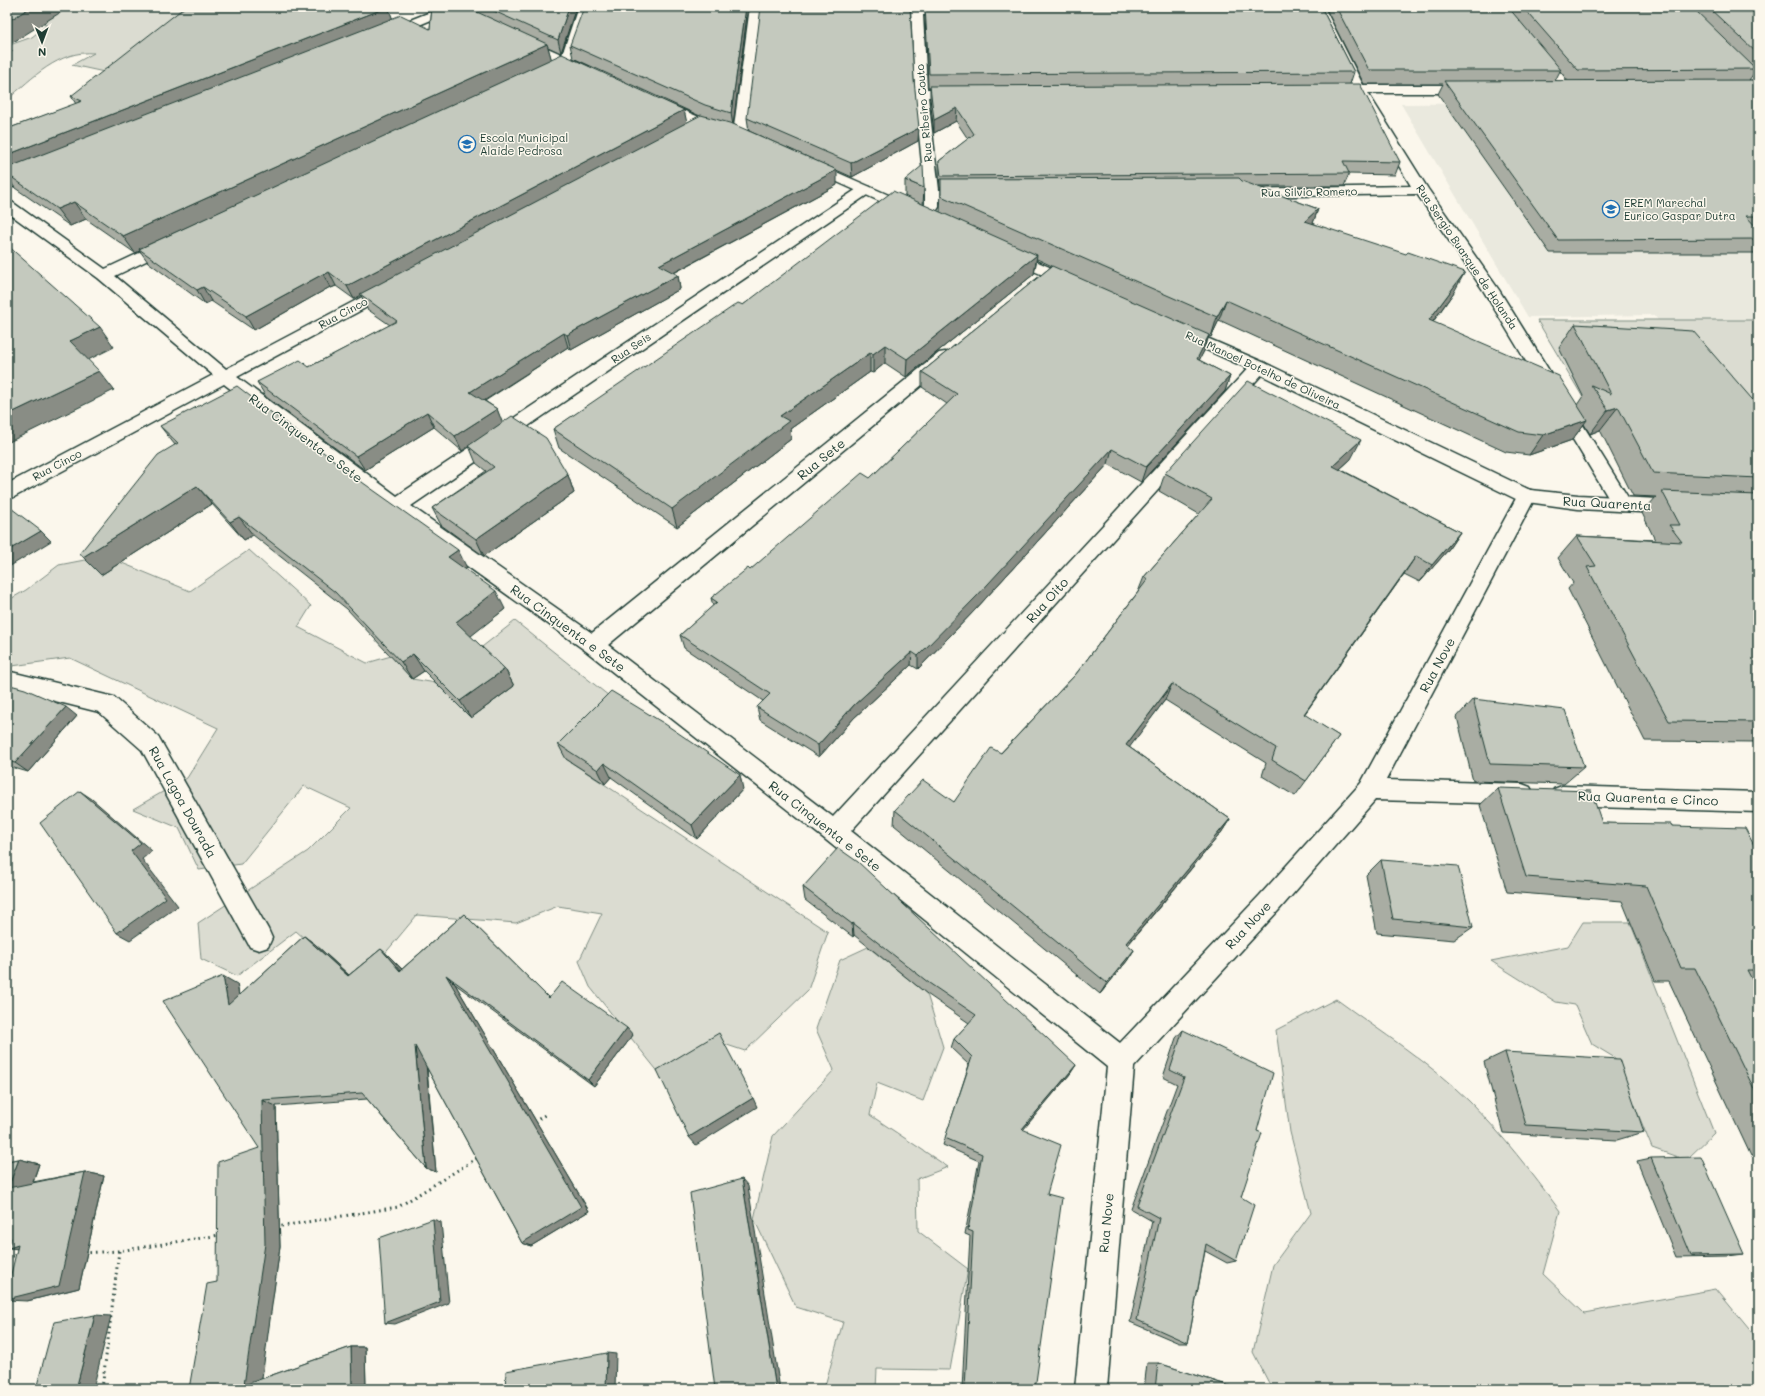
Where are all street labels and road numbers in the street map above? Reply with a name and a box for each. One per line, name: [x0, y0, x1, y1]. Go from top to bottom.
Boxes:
street label: Rua Ribeiro Couto: [912, 63, 935, 163]
street label: Rua Sergio Buarque de Holanda: [1413, 181, 1522, 332]
street label: Rua Silvio Romero: [1261, 183, 1358, 200]
street label: Rua Cinco: [316, 293, 370, 332]
street label: Rua Manoel Botelho de Oliveira: [1183, 327, 1343, 412]
street label: Rua Seis: [608, 329, 654, 366]
street label: Rua Cinquenta e Sete: [246, 389, 367, 486]
street label: Rua Sete: [793, 434, 848, 483]
street label: Rua Cinco: [30, 445, 84, 484]
street label: Rua Quarenta: [1562, 492, 1652, 513]
street label: Rua Oito: [1022, 573, 1072, 626]
street label: Rua Cinquenta e Sete: [507, 580, 629, 675]
street label: Rua Nove: [1415, 634, 1458, 695]
street label: Rua Lagoa Dourada: [146, 743, 221, 860]
street label: Rua Cinquenta e Sete: [766, 776, 885, 875]
street label: Rua Quarenta e Cinco: [1577, 787, 1719, 808]
street label: Rua Nove: [1221, 897, 1274, 952]
street label: Rua Nove: [1094, 1192, 1117, 1254]

